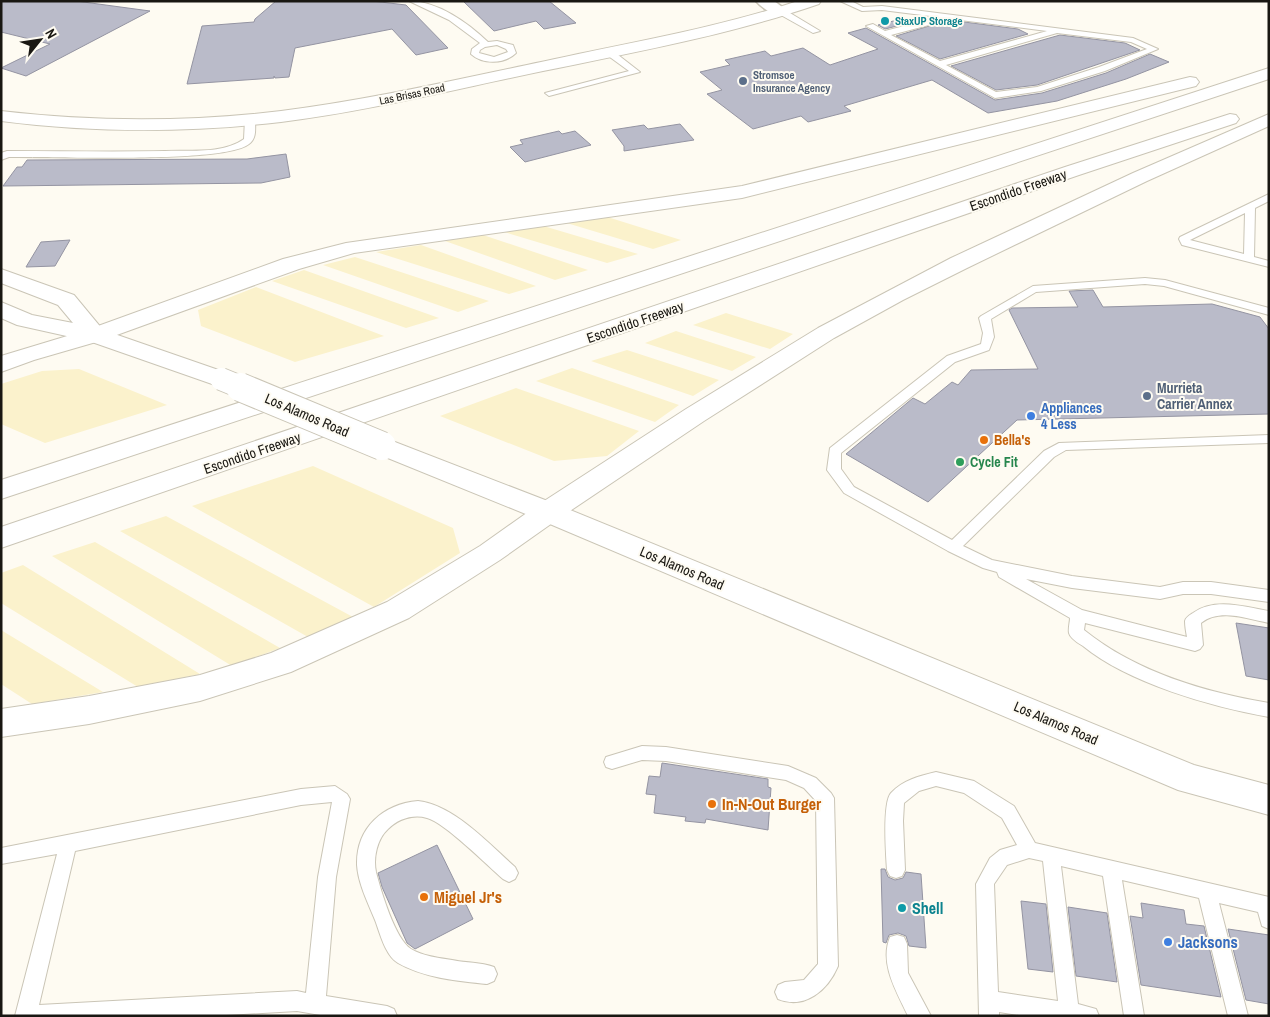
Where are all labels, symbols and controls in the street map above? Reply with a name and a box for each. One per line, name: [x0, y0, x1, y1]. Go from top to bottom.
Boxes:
place label: StaxUP Storage: [895, 14, 963, 28]
north arrow: [15, 15, 65, 65]
marker: StaxUP Storage: [879, 15, 891, 27]
text: N: [41, 25, 61, 42]
place label: Stromsoe Insurance Agency: [753, 68, 830, 95]
marker: Stromsoe Insurance Agency: [737, 75, 749, 87]
street label: Las Brisas Road: [378, 80, 446, 108]
street label: Escondido Freeway: [967, 165, 1069, 215]
street label: Escondido Freeway: [584, 297, 686, 347]
place label: Murrieta Carrier Annex: [1157, 379, 1233, 413]
street label: Los Alamos Road: [262, 389, 352, 441]
marker: Murrieta Carrier Annex: [1141, 390, 1153, 402]
place label: Appliances 4 Less: [1041, 399, 1102, 433]
marker: Appliances 4 Less: [1025, 410, 1037, 422]
street label: Escondido Freeway: [201, 428, 303, 478]
place label: Bella's: [994, 431, 1031, 449]
marker: Bella's: [978, 434, 990, 446]
place label: Cycle Fit: [970, 453, 1018, 471]
marker: Cycle Fit: [954, 456, 966, 468]
street label: Los Alamos Road: [637, 542, 727, 594]
street label: Los Alamos Road: [1011, 697, 1101, 749]
place label: In-N-Out Burger: [722, 793, 822, 815]
marker: In-N-Out Burger: [706, 798, 718, 810]
place label: Miguel Jr's: [434, 886, 502, 908]
marker: Miguel Jr's: [418, 891, 430, 903]
place label: Shell: [912, 897, 943, 919]
marker: Shell: [896, 902, 908, 914]
place label: Jacksons: [1178, 931, 1238, 953]
marker: Jacksons: [1162, 936, 1174, 948]

